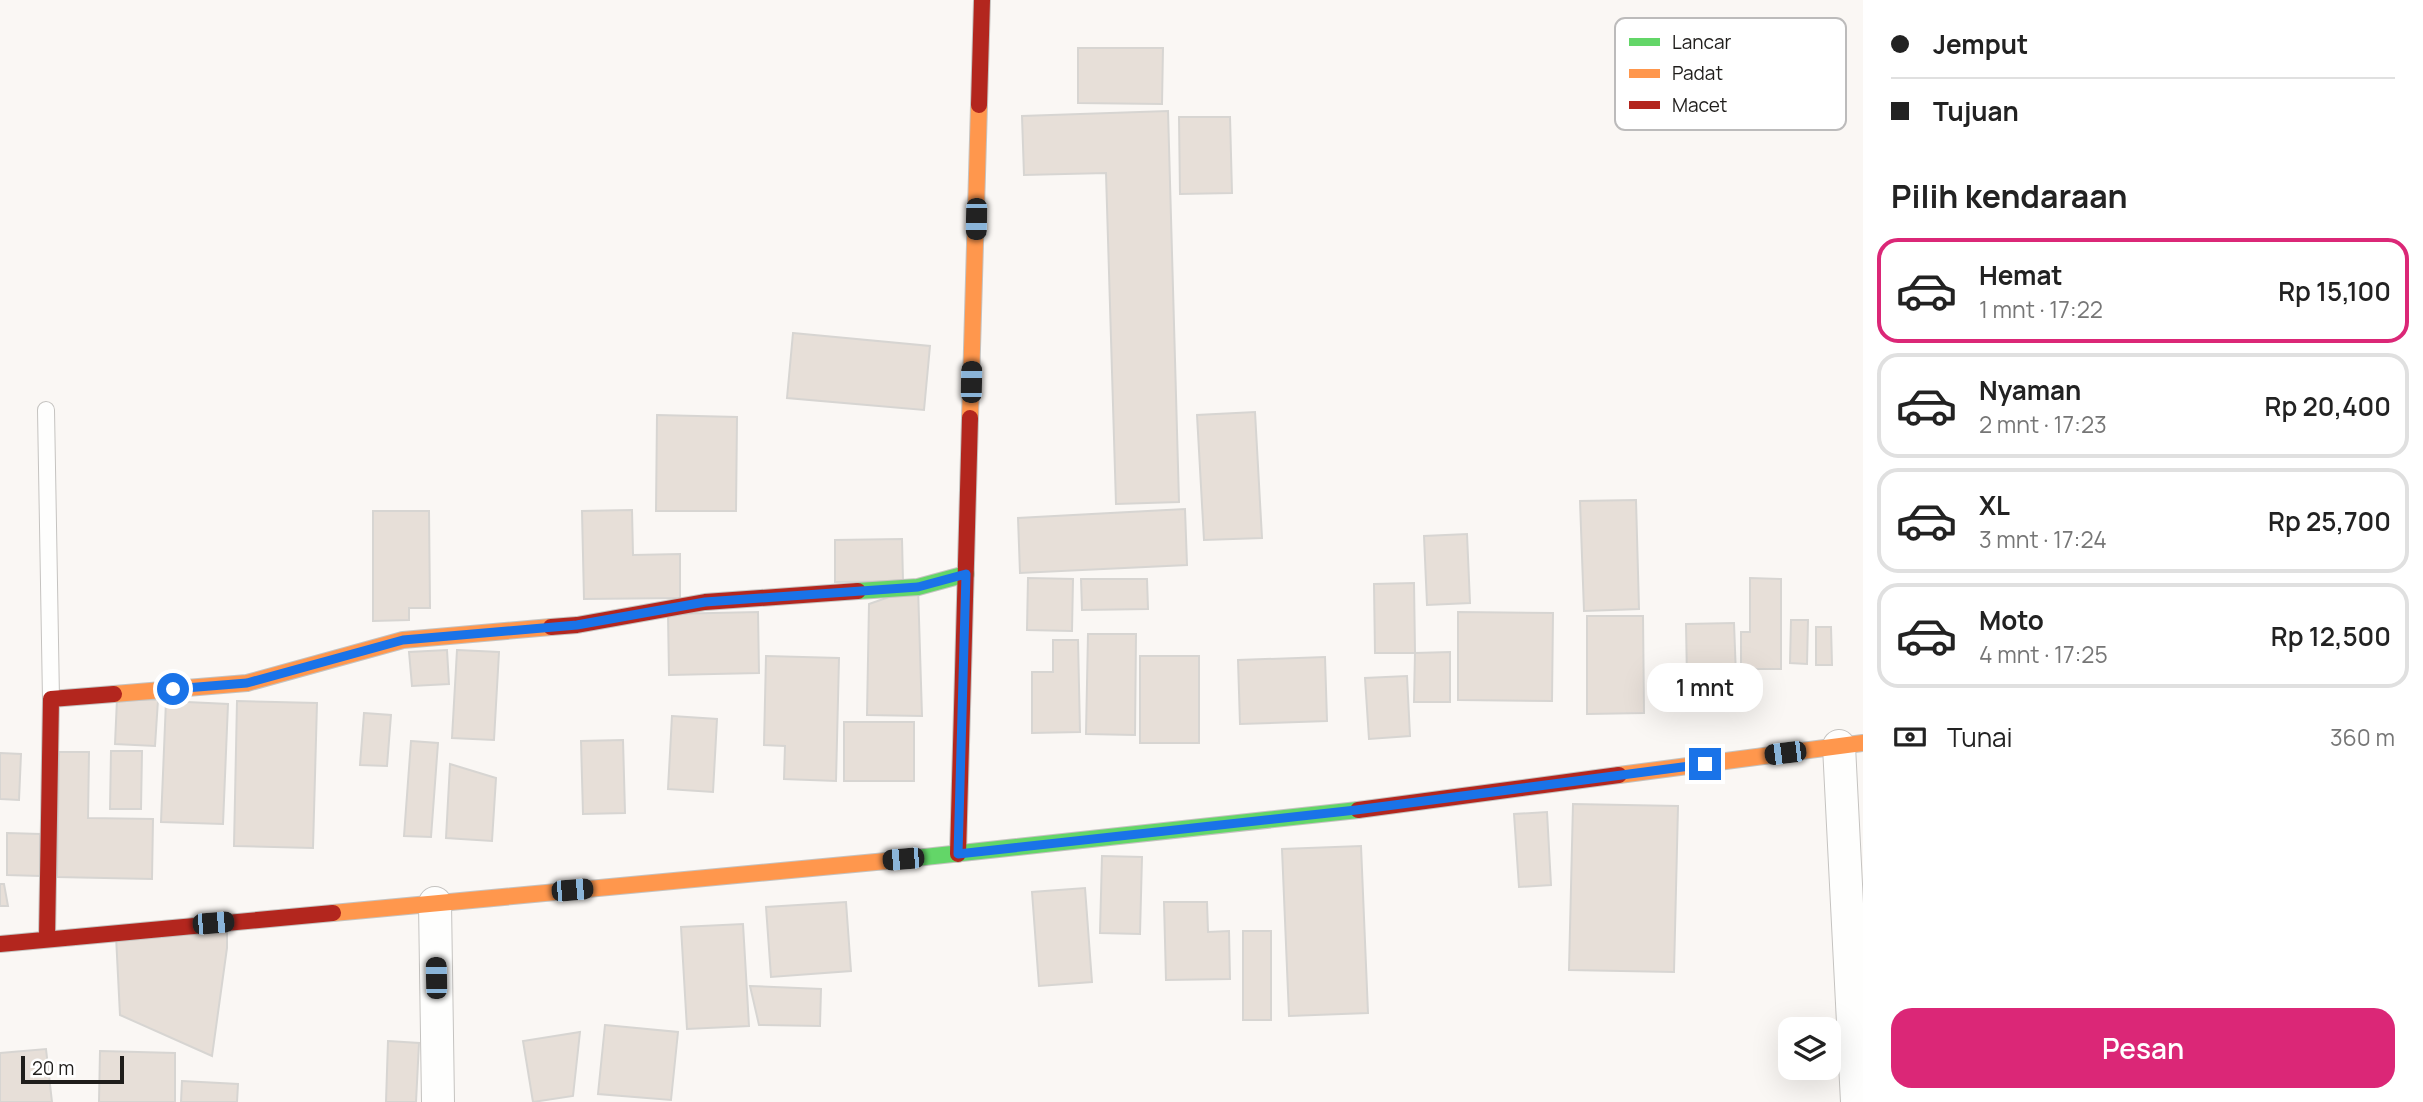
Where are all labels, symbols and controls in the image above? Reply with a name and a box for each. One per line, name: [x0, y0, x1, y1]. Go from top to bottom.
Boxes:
legend: [1615, 18, 1846, 130]
text: Jemput: [1933, 26, 2028, 62]
text: Lancar: [1672, 29, 1731, 55]
text: Padat: [1672, 60, 1723, 86]
text: Macet: [1672, 92, 1727, 118]
text: Tujuan: [1933, 93, 2019, 129]
text: Pilih kendaraan: [1891, 174, 2128, 218]
car: [966, 198, 987, 240]
text: Hemat: [1979, 257, 2063, 293]
icon: car: [1895, 259, 1958, 322]
text: Rp 15,100: [2278, 273, 2391, 309]
text: 1 mnt · 17:22: [1979, 293, 2103, 325]
car: [961, 361, 982, 403]
text: Nyaman: [1979, 372, 2081, 408]
icon: car: [1895, 374, 1958, 437]
text: Rp 20,400: [2265, 388, 2391, 424]
text: 2 mnt · 17:23: [1979, 408, 2107, 440]
text: XL: [1979, 487, 2010, 523]
icon: car: [1895, 489, 1958, 552]
text: Rp 25,700: [2268, 503, 2391, 539]
text: 3 mnt · 17:24: [1979, 523, 2107, 555]
text: Moto: [1979, 602, 2044, 638]
icon: car: [1895, 604, 1958, 667]
text: Rp 12,500: [2271, 618, 2391, 654]
text: 4 mnt · 17:25: [1979, 638, 2108, 670]
callout: 1 mnt: [1647, 662, 1763, 712]
text: 1 mnt: [1676, 671, 1734, 703]
route start: [157, 673, 189, 705]
icon: cash: [1891, 718, 1929, 756]
text: Tunai: [1947, 719, 2013, 755]
text: 360 m: [2330, 721, 2395, 753]
car: [1763, 740, 1808, 766]
route end: [1689, 748, 1721, 780]
car: [882, 847, 925, 871]
car: [551, 878, 594, 902]
car: [192, 911, 235, 935]
car: [426, 957, 447, 999]
button: Pesan: [1891, 1008, 2395, 1088]
map controls: [1778, 1017, 1841, 1080]
button: layers: [1778, 1017, 1841, 1080]
scale bar: [21, 1053, 124, 1085]
text: 20 m: [32, 1055, 74, 1081]

